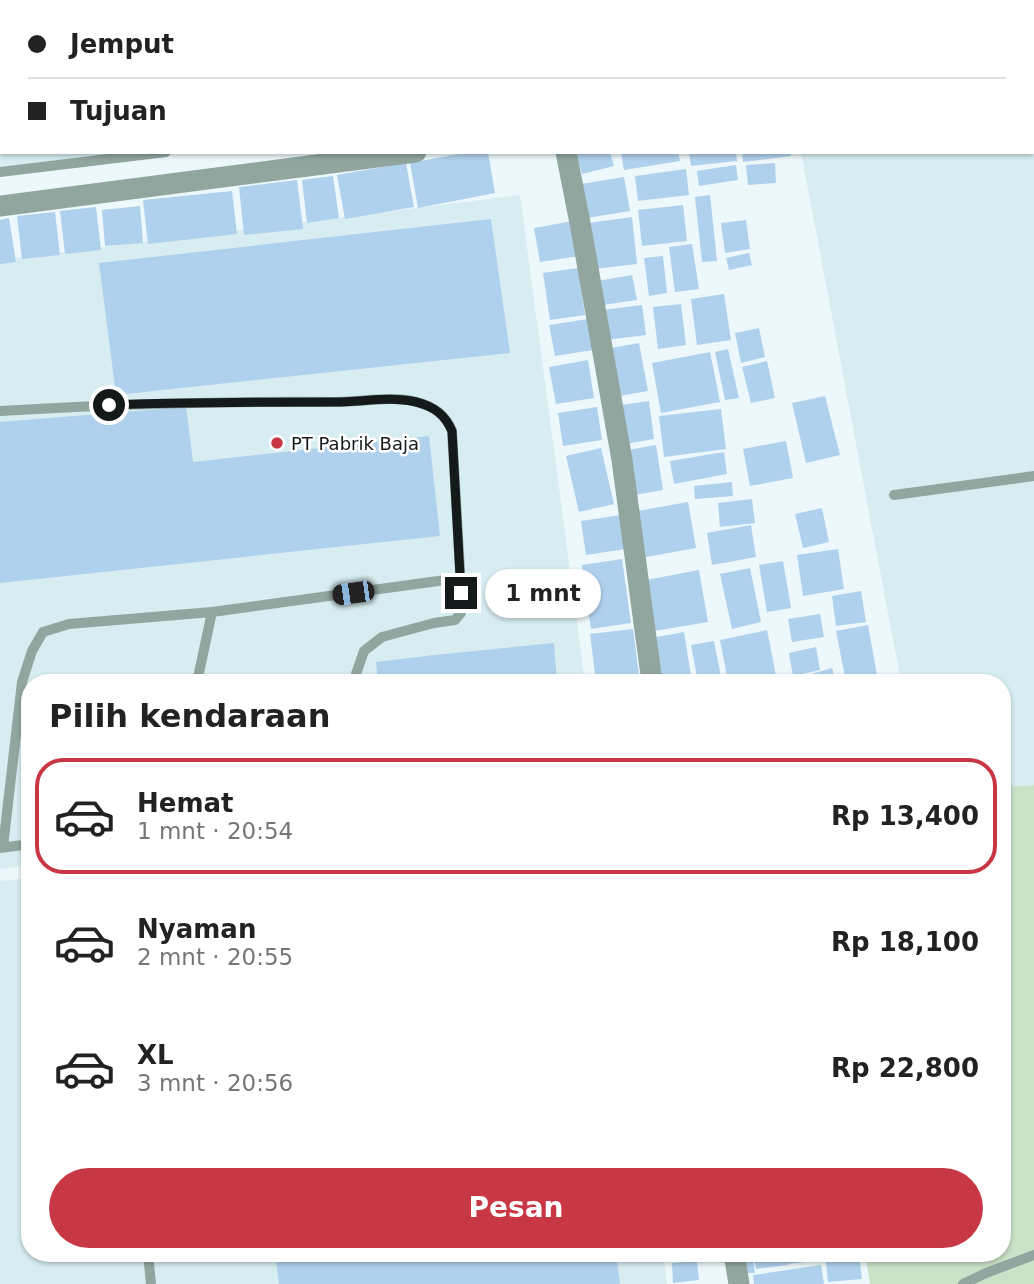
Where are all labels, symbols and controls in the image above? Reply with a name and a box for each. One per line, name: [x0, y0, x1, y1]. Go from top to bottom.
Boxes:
text: Jemput: [70, 29, 174, 59]
text: Tujuan: [70, 96, 167, 126]
route start: [93, 389, 125, 421]
place label: PT Pabrik Baja: [291, 433, 419, 454]
marker: PT Pabrik Baja: [269, 435, 285, 451]
callout: 1 mnt: [486, 568, 601, 618]
route end: [445, 577, 477, 609]
car: [331, 580, 376, 606]
text: 1 mnt: [505, 580, 581, 606]
text: Pilih kendaraan: [49, 697, 330, 735]
icon: car: [53, 785, 116, 848]
text: Hemat: [137, 788, 233, 818]
text: Rp 13,400: [831, 801, 979, 831]
text: 1 mnt · 20:54: [137, 818, 293, 844]
icon: car: [53, 911, 116, 974]
text: Nyaman: [137, 914, 256, 944]
text: Rp 18,100: [831, 927, 979, 957]
text: 2 mnt · 20:55: [137, 944, 293, 970]
icon: car: [53, 1037, 116, 1100]
text: XL: [137, 1040, 174, 1070]
text: Rp 22,800: [831, 1053, 979, 1083]
text: 3 mnt · 20:56: [137, 1070, 293, 1096]
button: Pesan: [49, 1168, 983, 1248]

